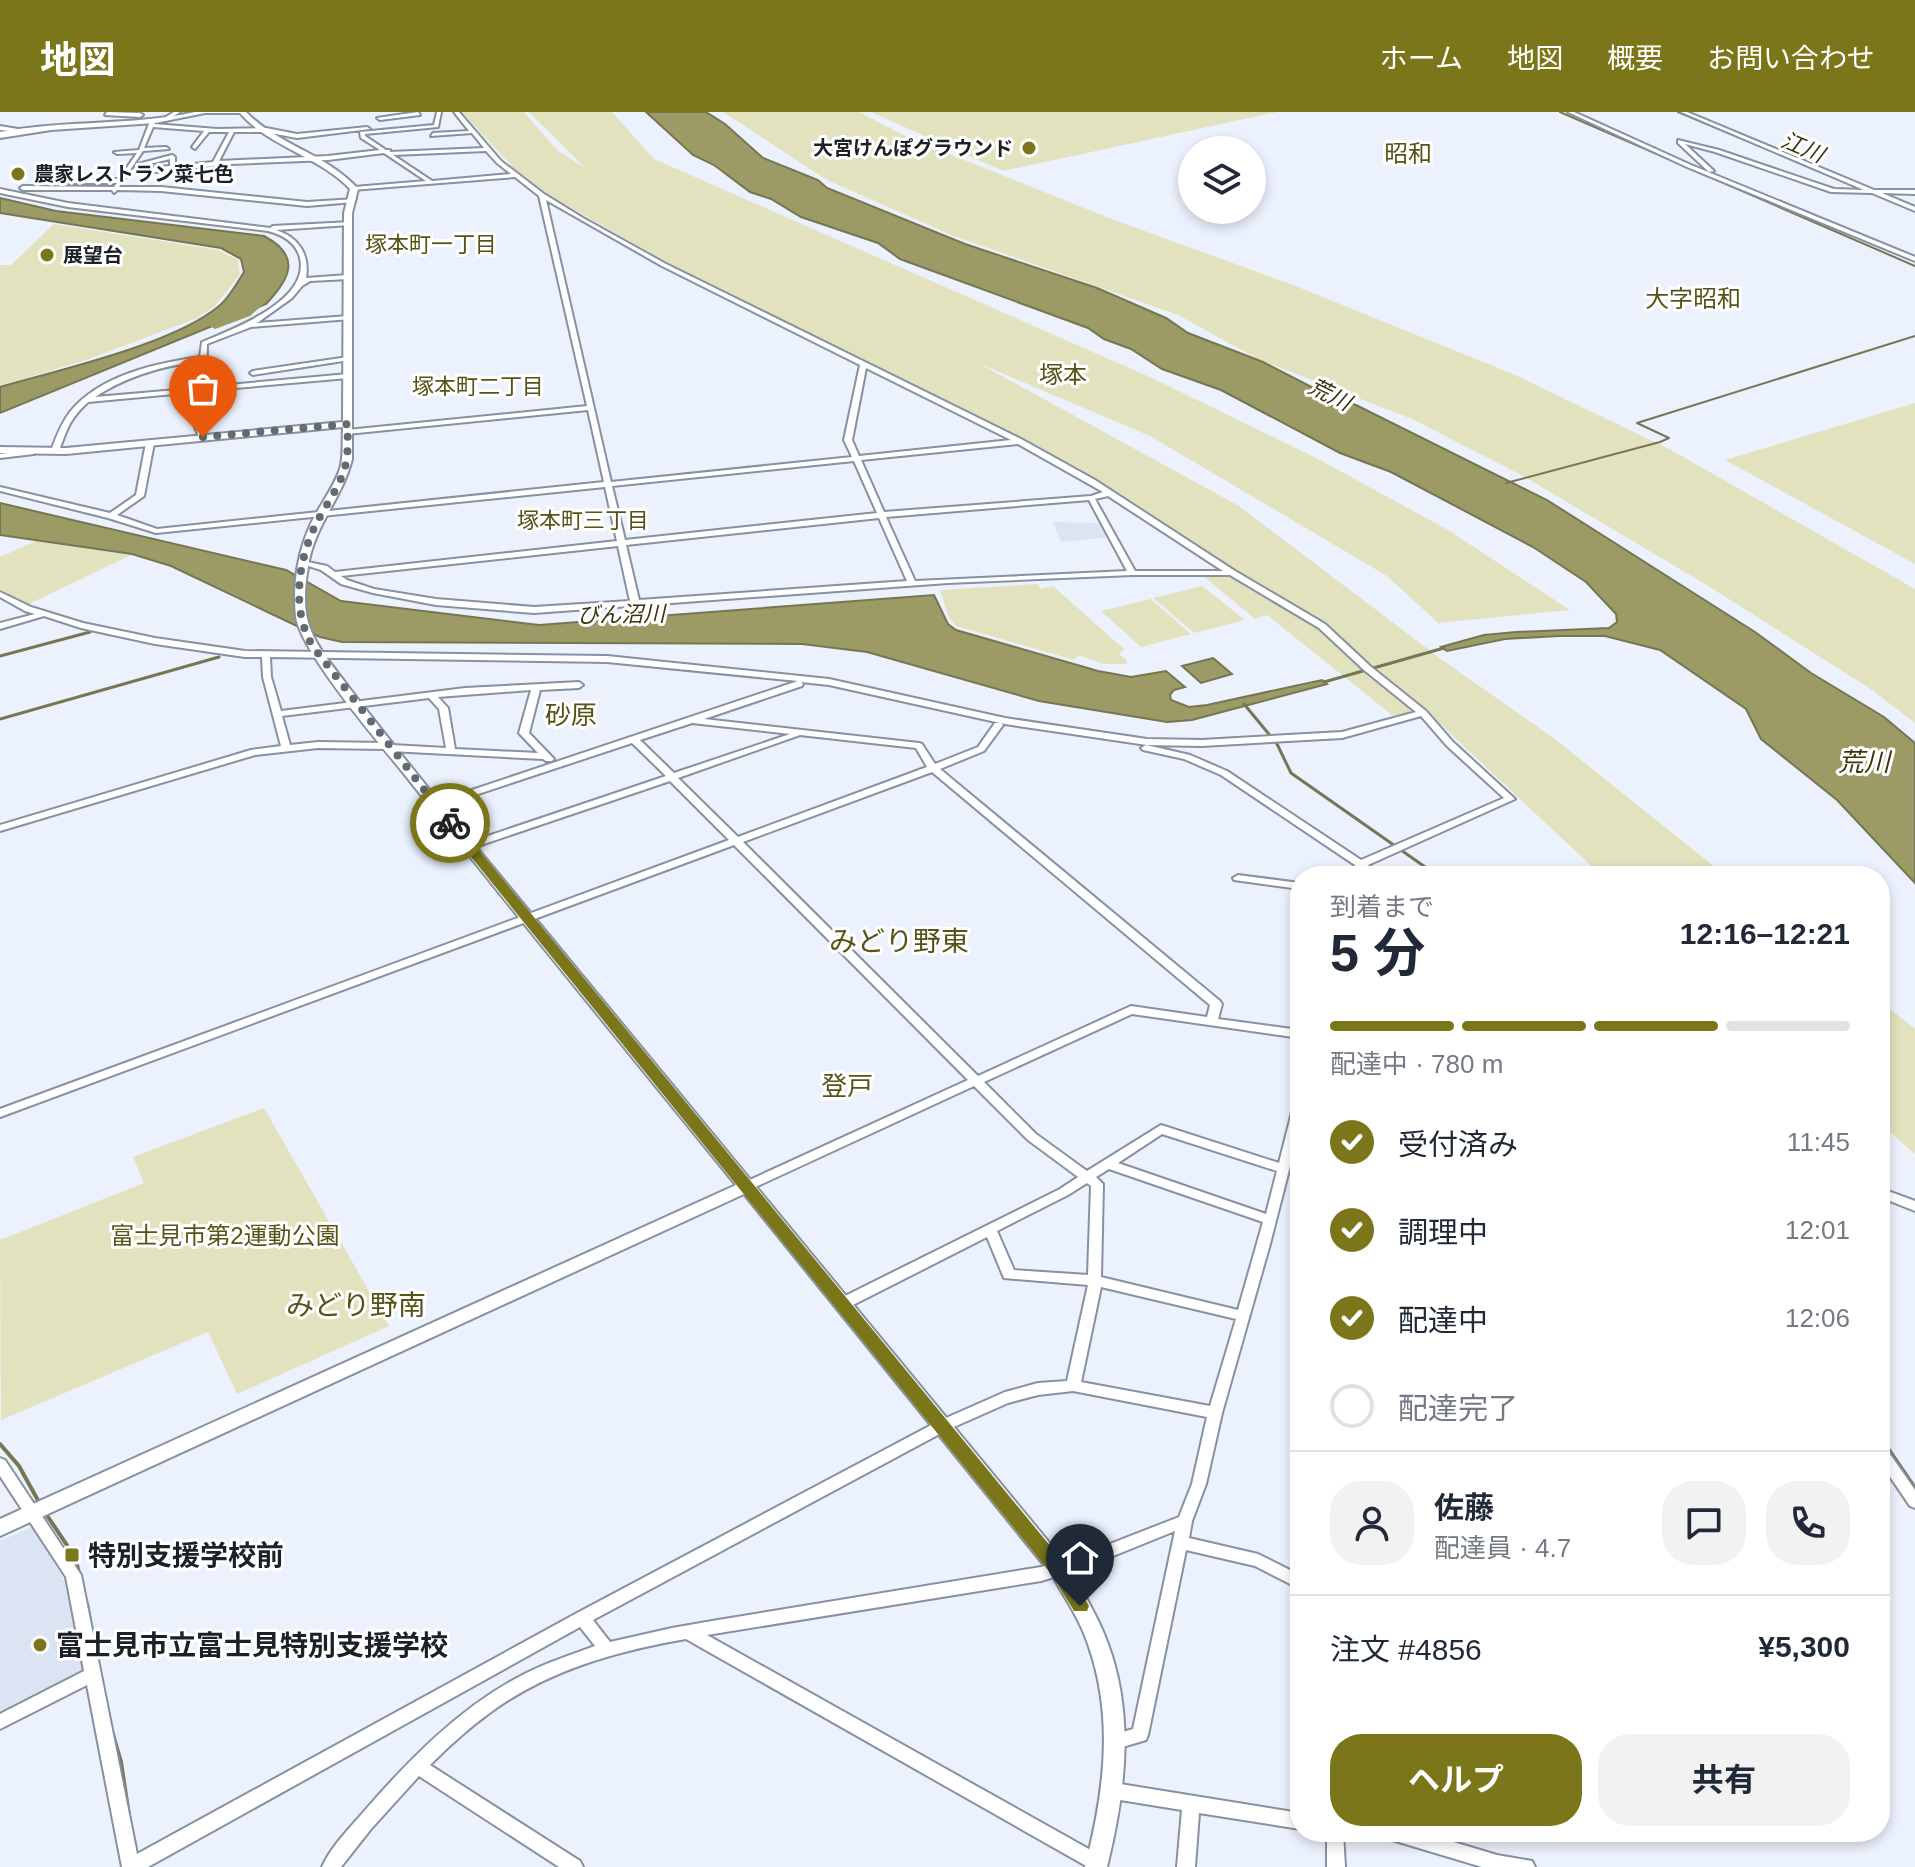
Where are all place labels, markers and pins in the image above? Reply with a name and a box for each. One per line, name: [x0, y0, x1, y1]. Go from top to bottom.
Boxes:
place label: 大宮けんぽグラウンド: [813, 137, 1013, 159]
marker: 大宮けんぽグラウンド: [1020, 139, 1038, 157]
place label: 農家レストラン菜七色: [34, 163, 234, 185]
marker: 農家レストラン菜七色: [9, 165, 27, 183]
place label: 展望台: [63, 244, 123, 266]
marker: 展望台: [38, 246, 56, 264]
pin: [169, 355, 237, 437]
pin: [1046, 1524, 1114, 1606]
place label: 特別支援学校前: [88, 1540, 284, 1571]
marker: 特別支援学校前: [63, 1546, 81, 1564]
place label: 富士見市立富士見特別支援学校: [56, 1630, 448, 1661]
marker: 富士見市立富士見特別支援学校: [31, 1636, 49, 1654]

